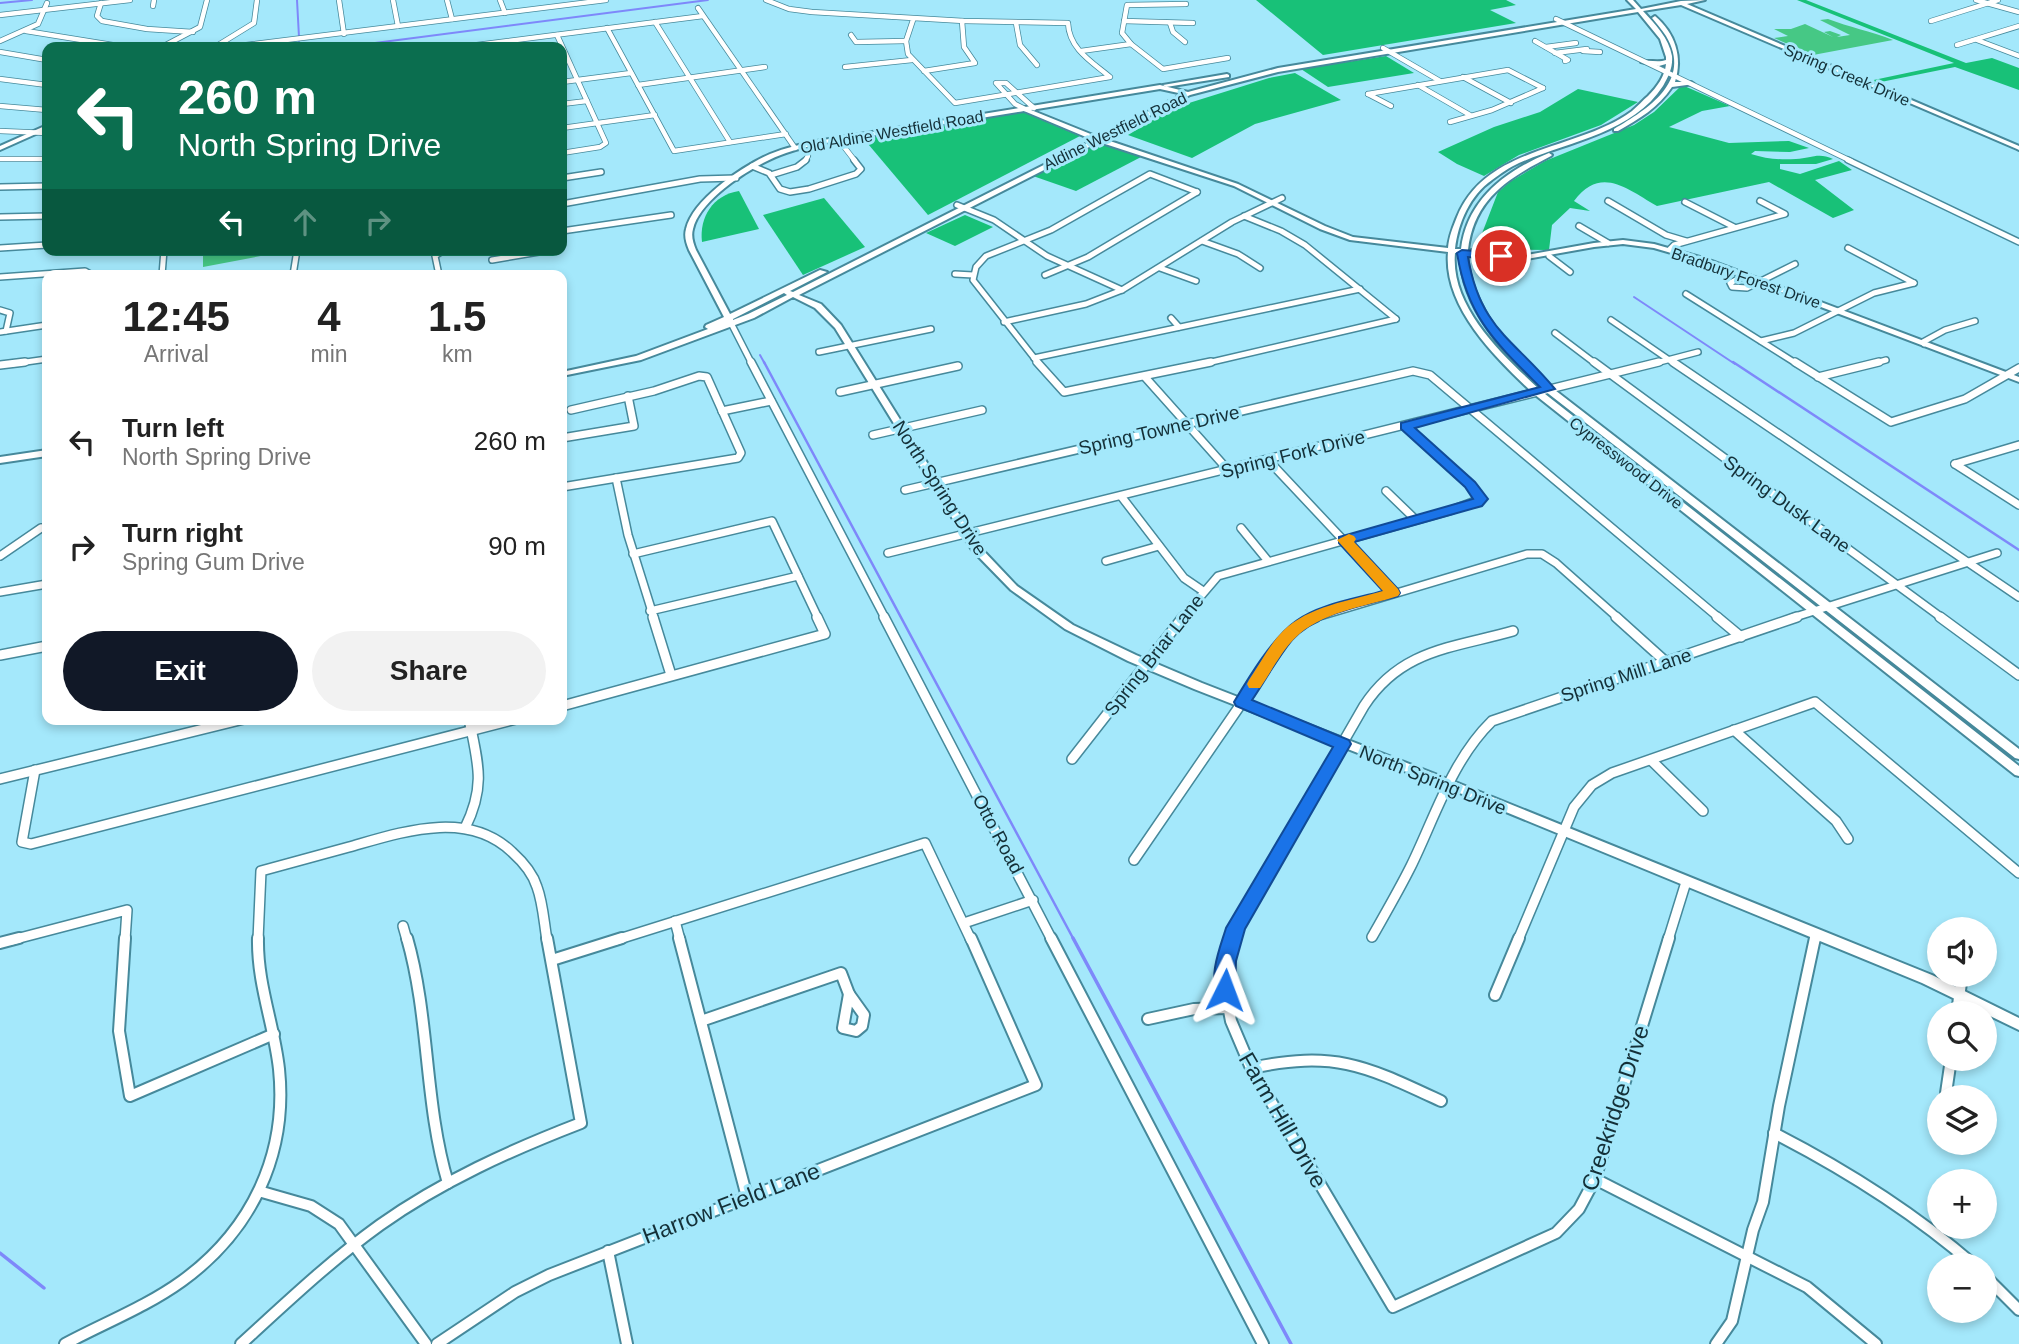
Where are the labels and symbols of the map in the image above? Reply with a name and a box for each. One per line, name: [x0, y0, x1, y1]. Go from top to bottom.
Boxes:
street label: Spring Creek Drive: [1781, 41, 1913, 109]
street label: Aldine Westfield Road: [1041, 89, 1189, 173]
street label: Old Aldine Westfield Road: [799, 108, 985, 156]
pin: [1471, 226, 1531, 286]
street label: Bradbury Forest Drive: [1669, 244, 1823, 312]
street label: Spring Towne Drive: [1077, 401, 1241, 459]
street label: Cypresswood Drive: [1566, 414, 1686, 512]
street label: North Spring Drive: [889, 417, 991, 559]
street label: Spring Fork Drive: [1219, 426, 1367, 482]
street label: Spring Dusk Lane: [1720, 451, 1854, 557]
street label: Spring Briar Lane: [1100, 590, 1208, 720]
street label: Spring Mill Lane: [1558, 644, 1694, 706]
street label: North Spring Drive: [1357, 741, 1509, 819]
street label: Otto Road: [968, 791, 1028, 877]
position arrow: [1188, 953, 1262, 1027]
street label: Creekridge Drive: [1576, 1022, 1654, 1194]
street label: Farm Hill Drive: [1234, 1048, 1332, 1192]
street label: Harrow Field Lane: [639, 1157, 823, 1249]

